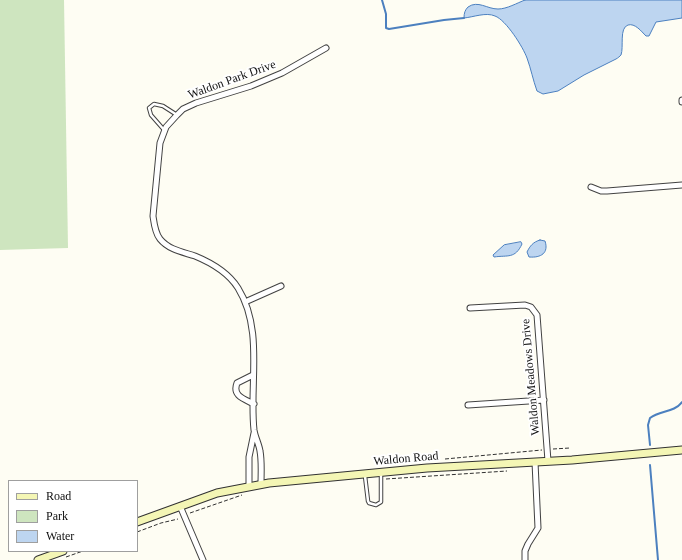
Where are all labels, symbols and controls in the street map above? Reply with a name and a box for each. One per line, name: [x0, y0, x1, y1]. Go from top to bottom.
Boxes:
street label: Waldon Park Drive: [186, 57, 278, 103]
street label: Waldon Meadows Drive: [519, 318, 543, 436]
street label: Waldon Road: [373, 449, 439, 469]
legend: [8, 480, 138, 552]
text: Road: [46, 489, 71, 503]
text: Park: [46, 509, 68, 523]
text: Water: [46, 529, 74, 543]

